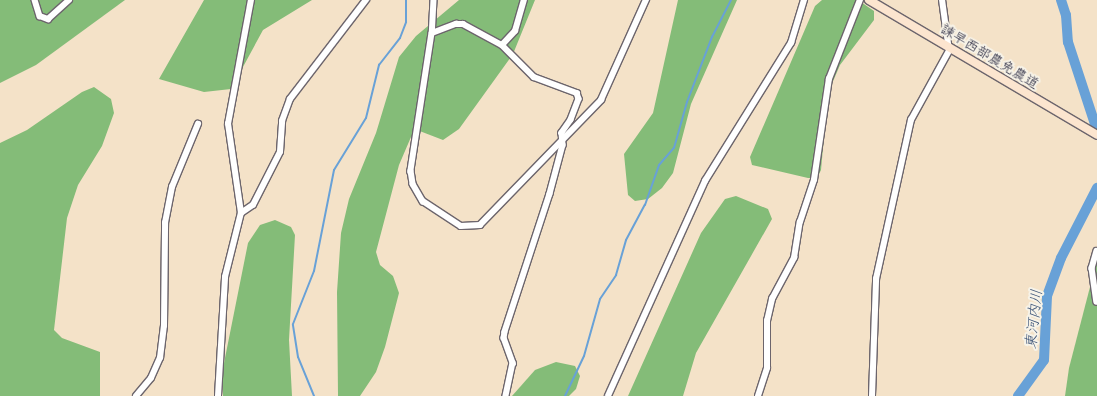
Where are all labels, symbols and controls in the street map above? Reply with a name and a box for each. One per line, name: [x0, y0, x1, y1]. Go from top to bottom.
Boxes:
street label: 諫早西部農免農道: [938, 20, 1042, 92]
water label: 東河内川: [1021, 288, 1045, 350]

